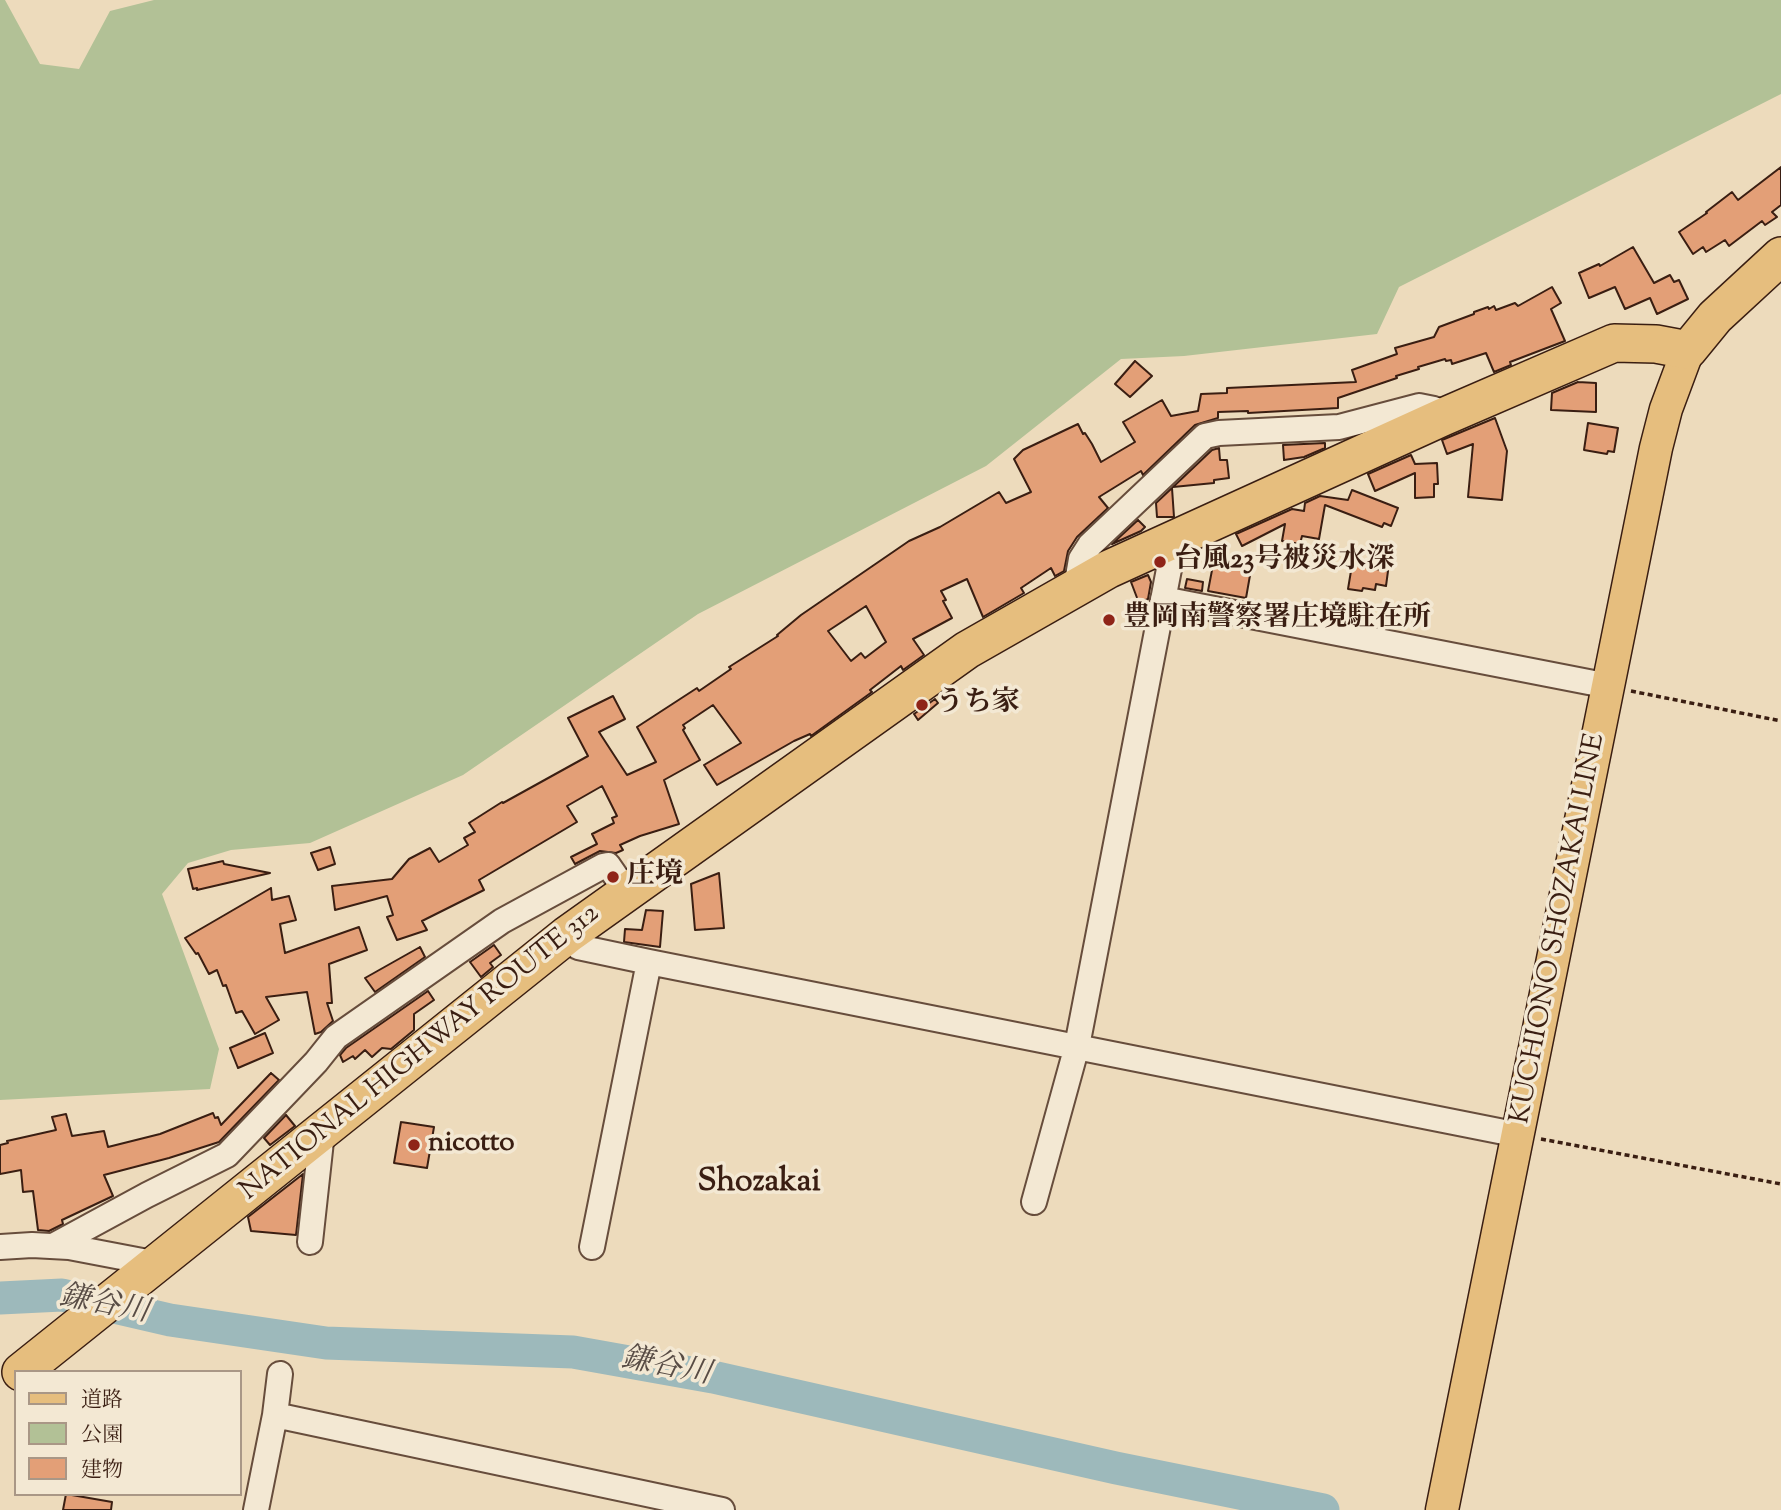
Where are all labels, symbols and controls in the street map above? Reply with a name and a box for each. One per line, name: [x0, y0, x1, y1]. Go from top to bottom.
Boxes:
place label: 台風23号被災水深: [1174, 545, 1394, 579]
marker: 台風23号被災水深: [1152, 554, 1168, 570]
place label: 豊岡南警察署庄境駐在所: [1123, 603, 1431, 637]
marker: 豊岡南警察署庄境駐在所: [1101, 612, 1117, 628]
place label: うち家: [936, 688, 1020, 722]
marker: うち家: [914, 697, 930, 713]
street label: KUCHIONO SHOZAKAI LINE: [1506, 731, 1614, 1127]
place label: 庄境: [627, 860, 683, 894]
marker: 庄境: [605, 869, 621, 885]
street label: NATIONAL HIGHWAY ROUTE 312: [235, 899, 607, 1209]
place label: nicotto: [428, 1128, 515, 1162]
marker: nicotto: [406, 1137, 422, 1153]
district label: Shozakai: [697, 1166, 821, 1204]
water label: 鎌谷川: [56, 1281, 152, 1333]
water label: 鎌谷川: [618, 1343, 714, 1395]
legend: [14, 1370, 242, 1496]
text: 道路: [81, 1386, 123, 1416]
text: 公園: [81, 1421, 123, 1451]
text: 建物: [81, 1456, 123, 1486]

